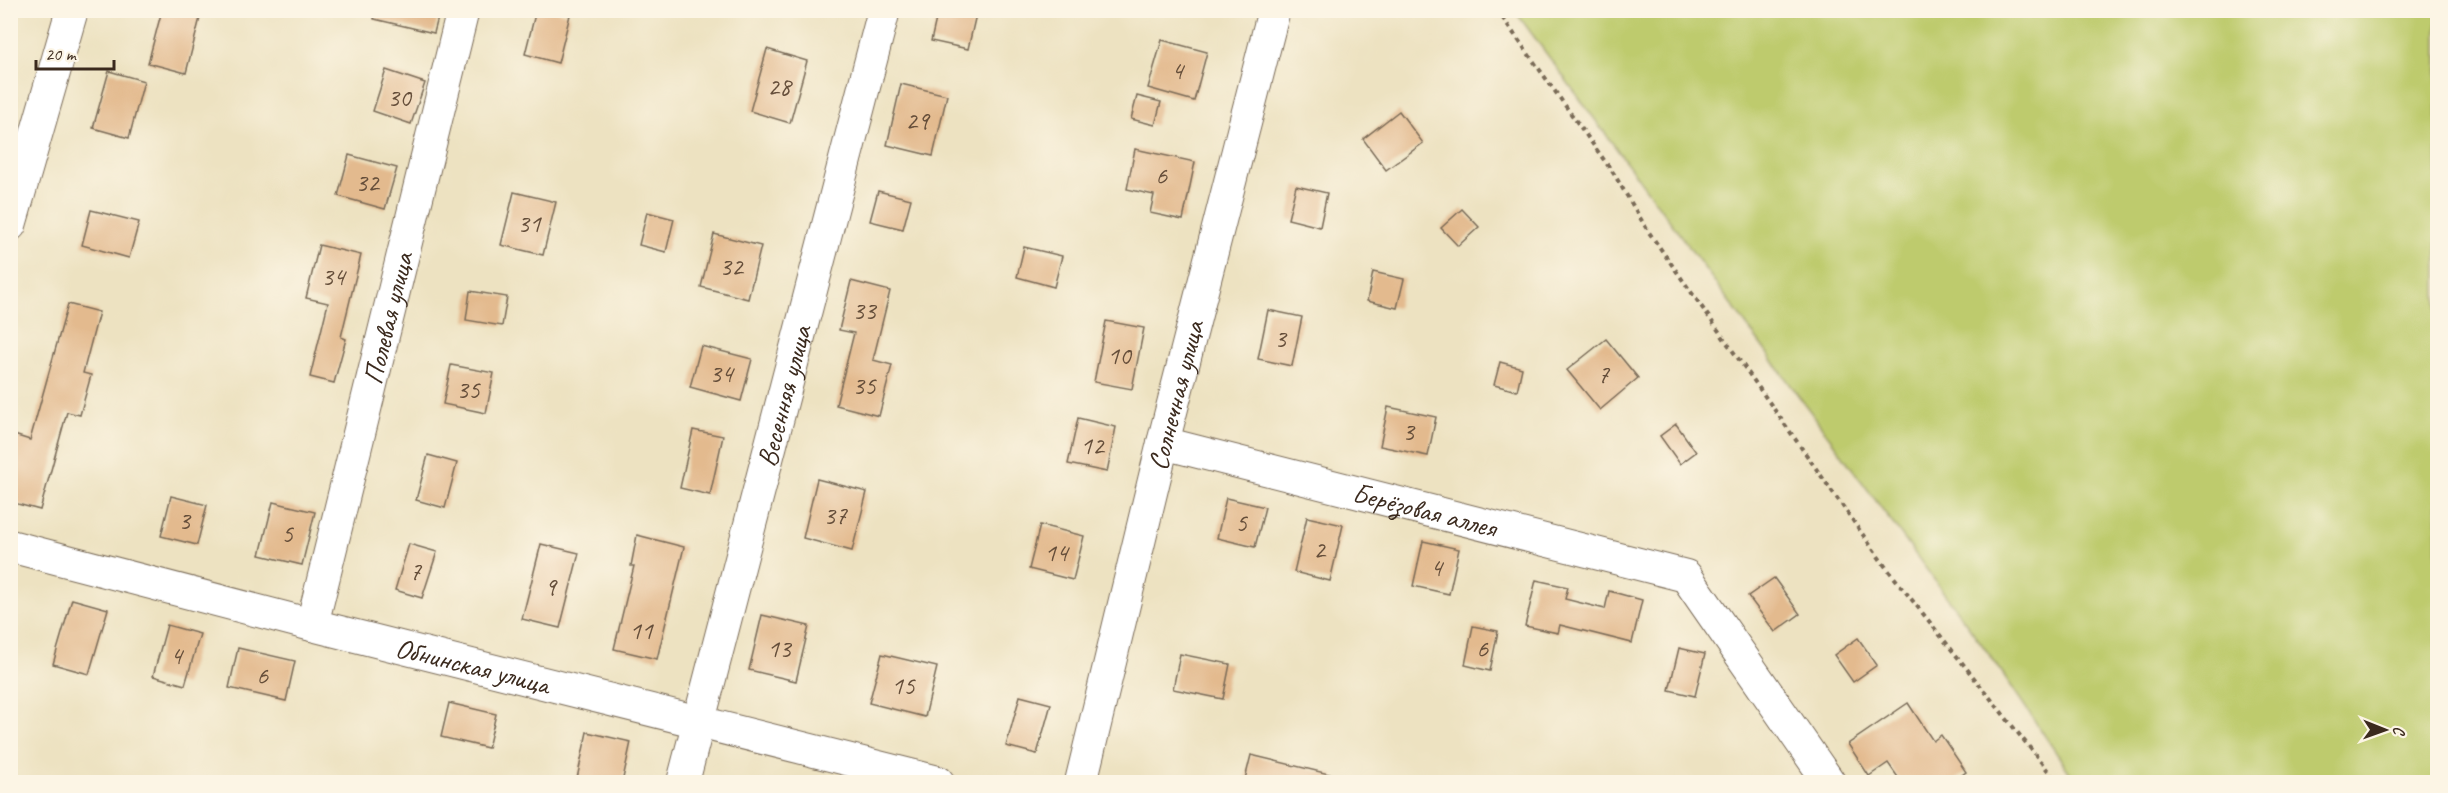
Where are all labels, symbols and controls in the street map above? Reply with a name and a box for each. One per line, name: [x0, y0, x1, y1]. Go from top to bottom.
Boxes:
scale bar: [36, 33, 114, 71]
text: 20 m: [45, 43, 78, 65]
house number: 4: [1171, 54, 1185, 87]
house number: 28: [767, 70, 793, 103]
house number: 30: [387, 81, 413, 114]
house number: 29: [905, 104, 931, 137]
house number: 6: [1155, 159, 1168, 192]
house number: 32: [355, 166, 381, 199]
house number: 31: [517, 207, 542, 240]
street label: Полевая улица: [354, 247, 421, 387]
house number: 32: [719, 250, 745, 283]
house number: 34: [321, 260, 347, 293]
house number: 33: [852, 294, 878, 327]
street label: Солнечная улица: [1140, 315, 1212, 474]
street label: Весенняя улица: [748, 320, 819, 470]
house number: 3: [1274, 322, 1288, 355]
house number: 10: [1107, 339, 1133, 372]
house number: 34: [709, 357, 735, 390]
house number: 7: [1597, 358, 1610, 391]
house number: 35: [852, 369, 877, 402]
house number: 35: [456, 373, 481, 406]
house number: 3: [1402, 415, 1416, 448]
house number: 12: [1080, 429, 1106, 462]
street label: Берёзовая аллея: [1349, 474, 1503, 545]
house number: 37: [823, 499, 848, 532]
house number: 3: [178, 504, 192, 537]
house number: 5: [1235, 506, 1248, 539]
house number: 5: [281, 517, 294, 550]
house number: 2: [1313, 533, 1327, 566]
house number: 14: [1044, 536, 1070, 569]
house number: 4: [1430, 551, 1444, 584]
house number: 7: [409, 555, 422, 588]
house number: 9: [544, 570, 558, 603]
house number: 11: [629, 614, 654, 647]
street label: Обнинская улица: [392, 629, 556, 702]
house number: 13: [767, 632, 793, 665]
house number: 6: [1476, 632, 1489, 665]
house number: 4: [170, 639, 184, 672]
house number: 6: [256, 659, 269, 692]
house number: 15: [891, 669, 916, 702]
north arrow: [2355, 700, 2415, 760]
text: С: [2389, 726, 2409, 736]

